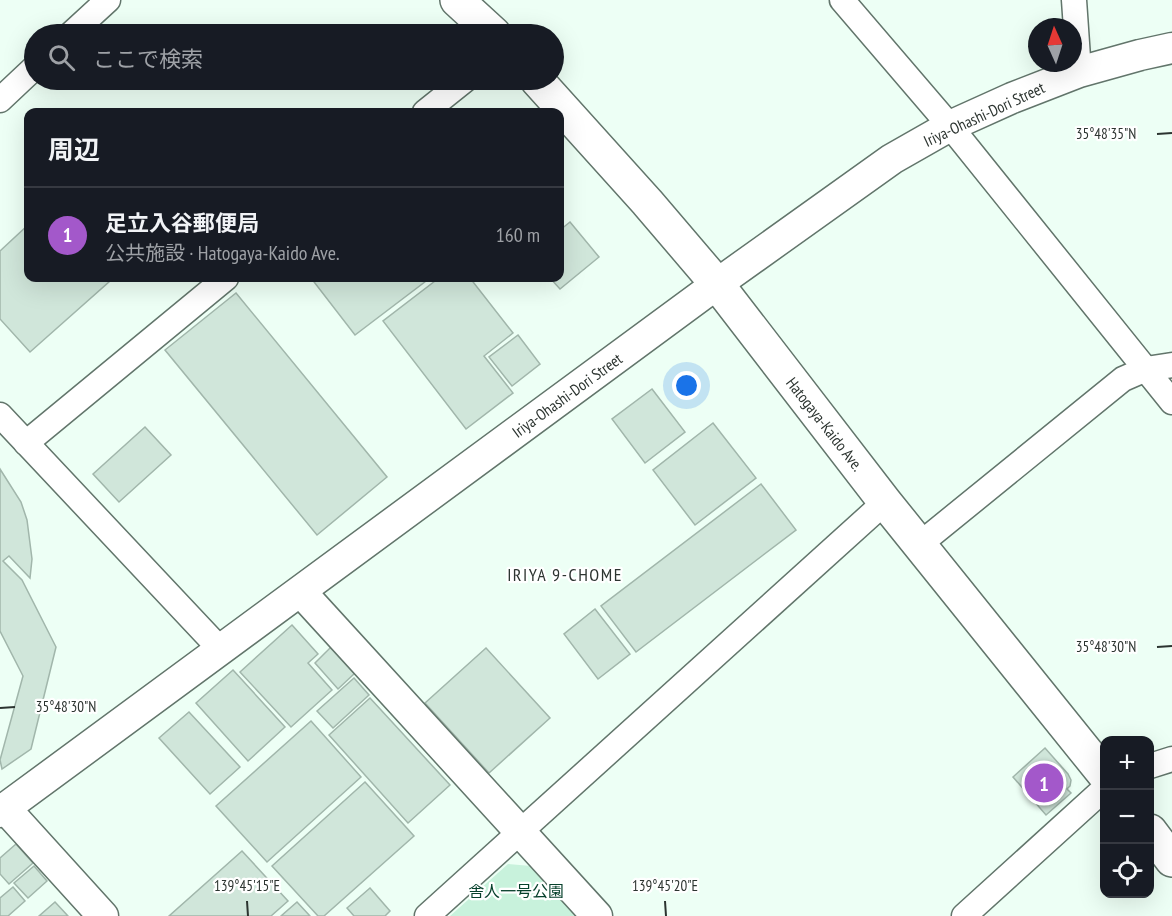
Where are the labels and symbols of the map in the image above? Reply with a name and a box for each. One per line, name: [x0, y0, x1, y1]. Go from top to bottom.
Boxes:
north arrow: [1028, 18, 1082, 72]
street label: Iriya-Ohashi-Dori Street: [920, 77, 1048, 151]
text: 35°48'35"N: [1076, 124, 1136, 143]
street label: Iriya-Ohashi-Dori Street: [508, 348, 626, 442]
your location: [672, 371, 701, 400]
street label: Hatogaya-Kaido Ave.: [782, 373, 868, 475]
district label: IRIYA 9-CHOME: [507, 563, 623, 586]
text: 35°48'30"N: [1076, 637, 1136, 656]
text: 35°48'30"N: [36, 697, 96, 716]
pin: 1: [1024, 760, 1064, 806]
text: 139°45'15"E: [214, 876, 280, 895]
text: 139°45'20"E: [632, 876, 698, 895]
park label: 舎人一号公園: [468, 881, 564, 901]

